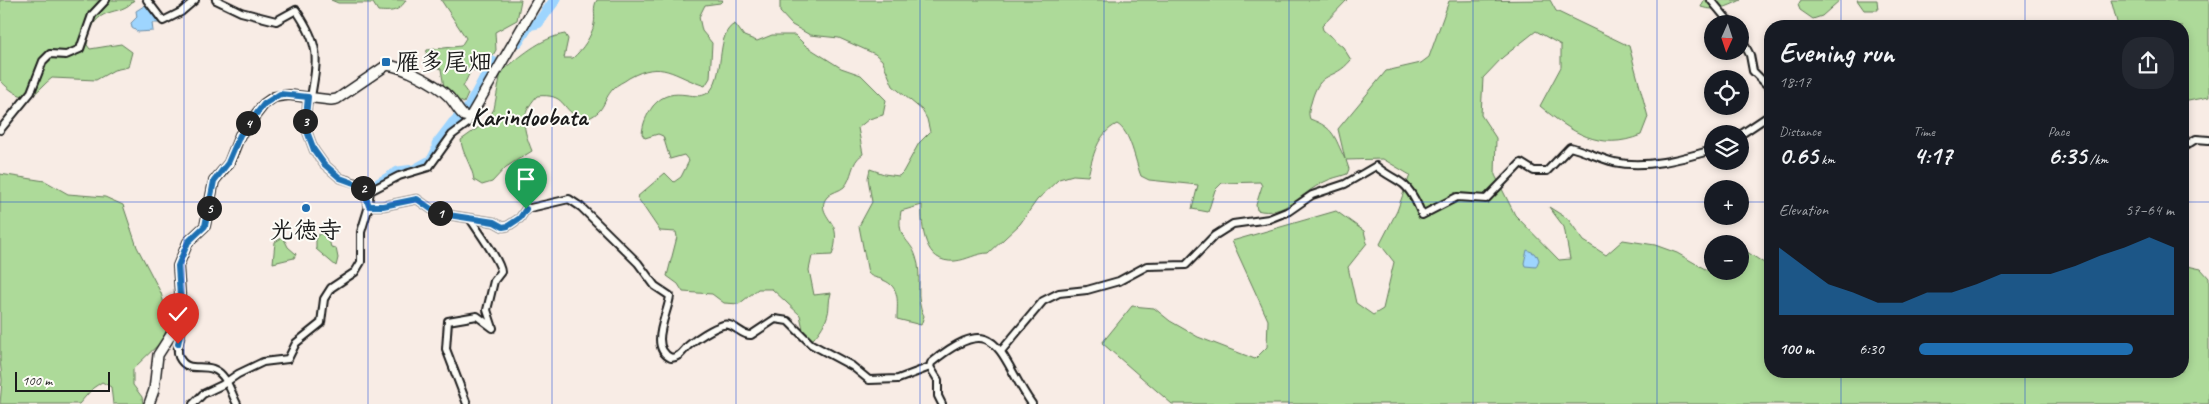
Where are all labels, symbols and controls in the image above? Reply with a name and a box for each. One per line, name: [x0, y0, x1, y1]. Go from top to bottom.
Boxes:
north arrow: [1704, 15, 1749, 60]
map controls: [1704, 15, 1749, 280]
text: Evening run: [1779, 35, 1894, 70]
button: share: [2122, 37, 2174, 89]
place label: 雁多尾畑: [396, 47, 492, 77]
marker: 雁多尾畑: [380, 56, 392, 68]
button: locate: [1704, 70, 1749, 115]
text: 18:17: [1779, 72, 1811, 92]
district label: Karindoobata: [471, 101, 590, 133]
pin: 3: [292, 108, 318, 134]
pin: 4: [236, 110, 260, 136]
text: 3: [302, 113, 309, 130]
text: 4: [245, 115, 252, 132]
text: Distance: [1779, 123, 1821, 140]
text: Time: [1913, 123, 1935, 140]
text: Pace: [2048, 123, 2069, 140]
button: layers: [1704, 125, 1749, 170]
text: 0.65: [1779, 140, 1818, 172]
text: 4:17: [1913, 140, 1952, 172]
text: 6:35: [2048, 140, 2086, 172]
text: km: [1818, 151, 1835, 168]
text: /km: [2086, 151, 2108, 168]
pin: [505, 158, 547, 209]
icon: arrive: [512, 165, 540, 193]
pin: 2: [350, 176, 376, 200]
text: 2: [360, 180, 367, 197]
button: +: [1704, 180, 1749, 225]
pin: 5: [196, 196, 222, 220]
text: 5: [206, 200, 213, 217]
pin: 1: [428, 200, 452, 226]
text: Elevation: [1779, 200, 1828, 220]
text: 57–64 m: [2125, 200, 2174, 220]
marker: 光徳寺: [300, 202, 312, 214]
text: 1: [437, 205, 444, 222]
place label: 光徳寺: [270, 215, 342, 245]
button: −: [1704, 235, 1749, 280]
pin: [157, 293, 199, 344]
icon: check: [164, 300, 192, 328]
text: 100 m: [1779, 339, 1814, 359]
text: 6:30: [1859, 339, 1884, 359]
scale bar: [15, 369, 110, 392]
text: 100 m: [22, 372, 52, 389]

